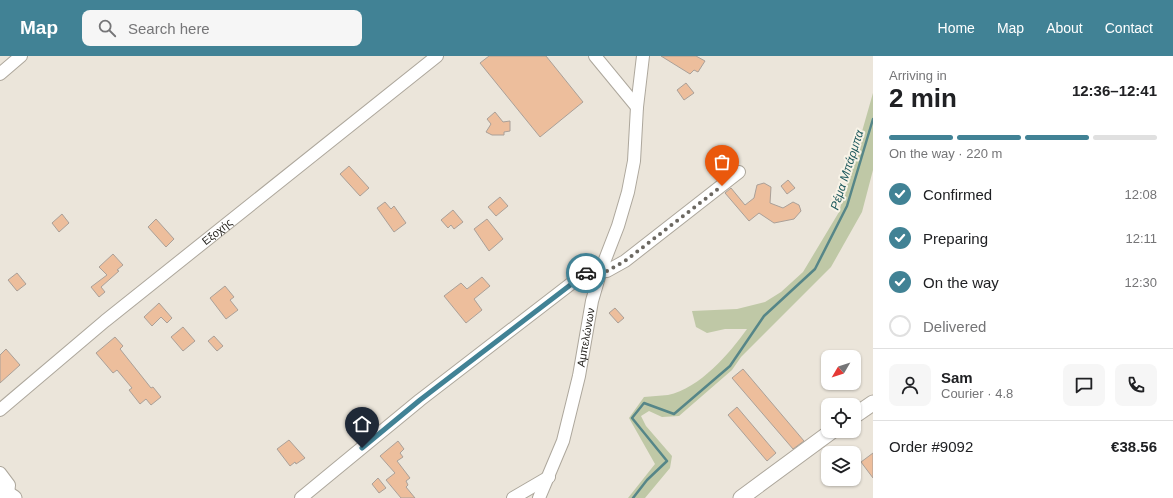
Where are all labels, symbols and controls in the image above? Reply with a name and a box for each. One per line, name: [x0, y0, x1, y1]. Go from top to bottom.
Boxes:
search box: [82, 10, 362, 46]
text: Map: [20, 17, 58, 38]
icon: search: [96, 17, 118, 39]
text: Search here: [128, 20, 210, 37]
text: Home: [938, 20, 975, 36]
text: Map: [997, 20, 1024, 36]
text: About: [1046, 20, 1083, 36]
text: Contact: [1105, 20, 1153, 36]
text: Arriving in: [889, 68, 947, 83]
text: 12:36–12:41: [1072, 82, 1157, 99]
text: 2 min: [889, 83, 957, 113]
water label: Ρέμα Μπάρμπα: [828, 127, 867, 212]
pin: [705, 145, 739, 186]
text: On the way · 220 m: [889, 146, 1002, 161]
icon: bag: [711, 151, 733, 173]
icon: check: [889, 183, 911, 205]
text: Confirmed: [923, 186, 992, 203]
text: 12:08: [1124, 187, 1157, 202]
street label: Εξοχής: [200, 216, 234, 247]
icon: check: [889, 227, 911, 249]
text: Preparing: [923, 230, 988, 247]
text: 12:11: [1125, 231, 1157, 246]
courier: [566, 253, 606, 293]
icon: car: [575, 262, 597, 284]
icon: check: [889, 271, 911, 293]
text: On the way: [923, 274, 999, 291]
text: 12:30: [1124, 275, 1157, 290]
street label: Αμπελώνων: [575, 306, 597, 368]
text: Delivered: [923, 318, 986, 335]
north arrow: [821, 350, 861, 390]
map controls: [821, 350, 861, 486]
button: person: [889, 364, 931, 406]
button: chat: [1063, 364, 1105, 406]
button: phone: [1115, 364, 1157, 406]
text: Sam: [941, 369, 973, 386]
text: Courier · 4.8: [941, 386, 1013, 401]
button: locate: [821, 398, 861, 438]
pin: [345, 407, 379, 448]
icon: home: [351, 413, 373, 435]
text: Order #9092: [889, 438, 973, 455]
text: €38.56: [1111, 438, 1157, 455]
button: layers: [821, 446, 861, 486]

